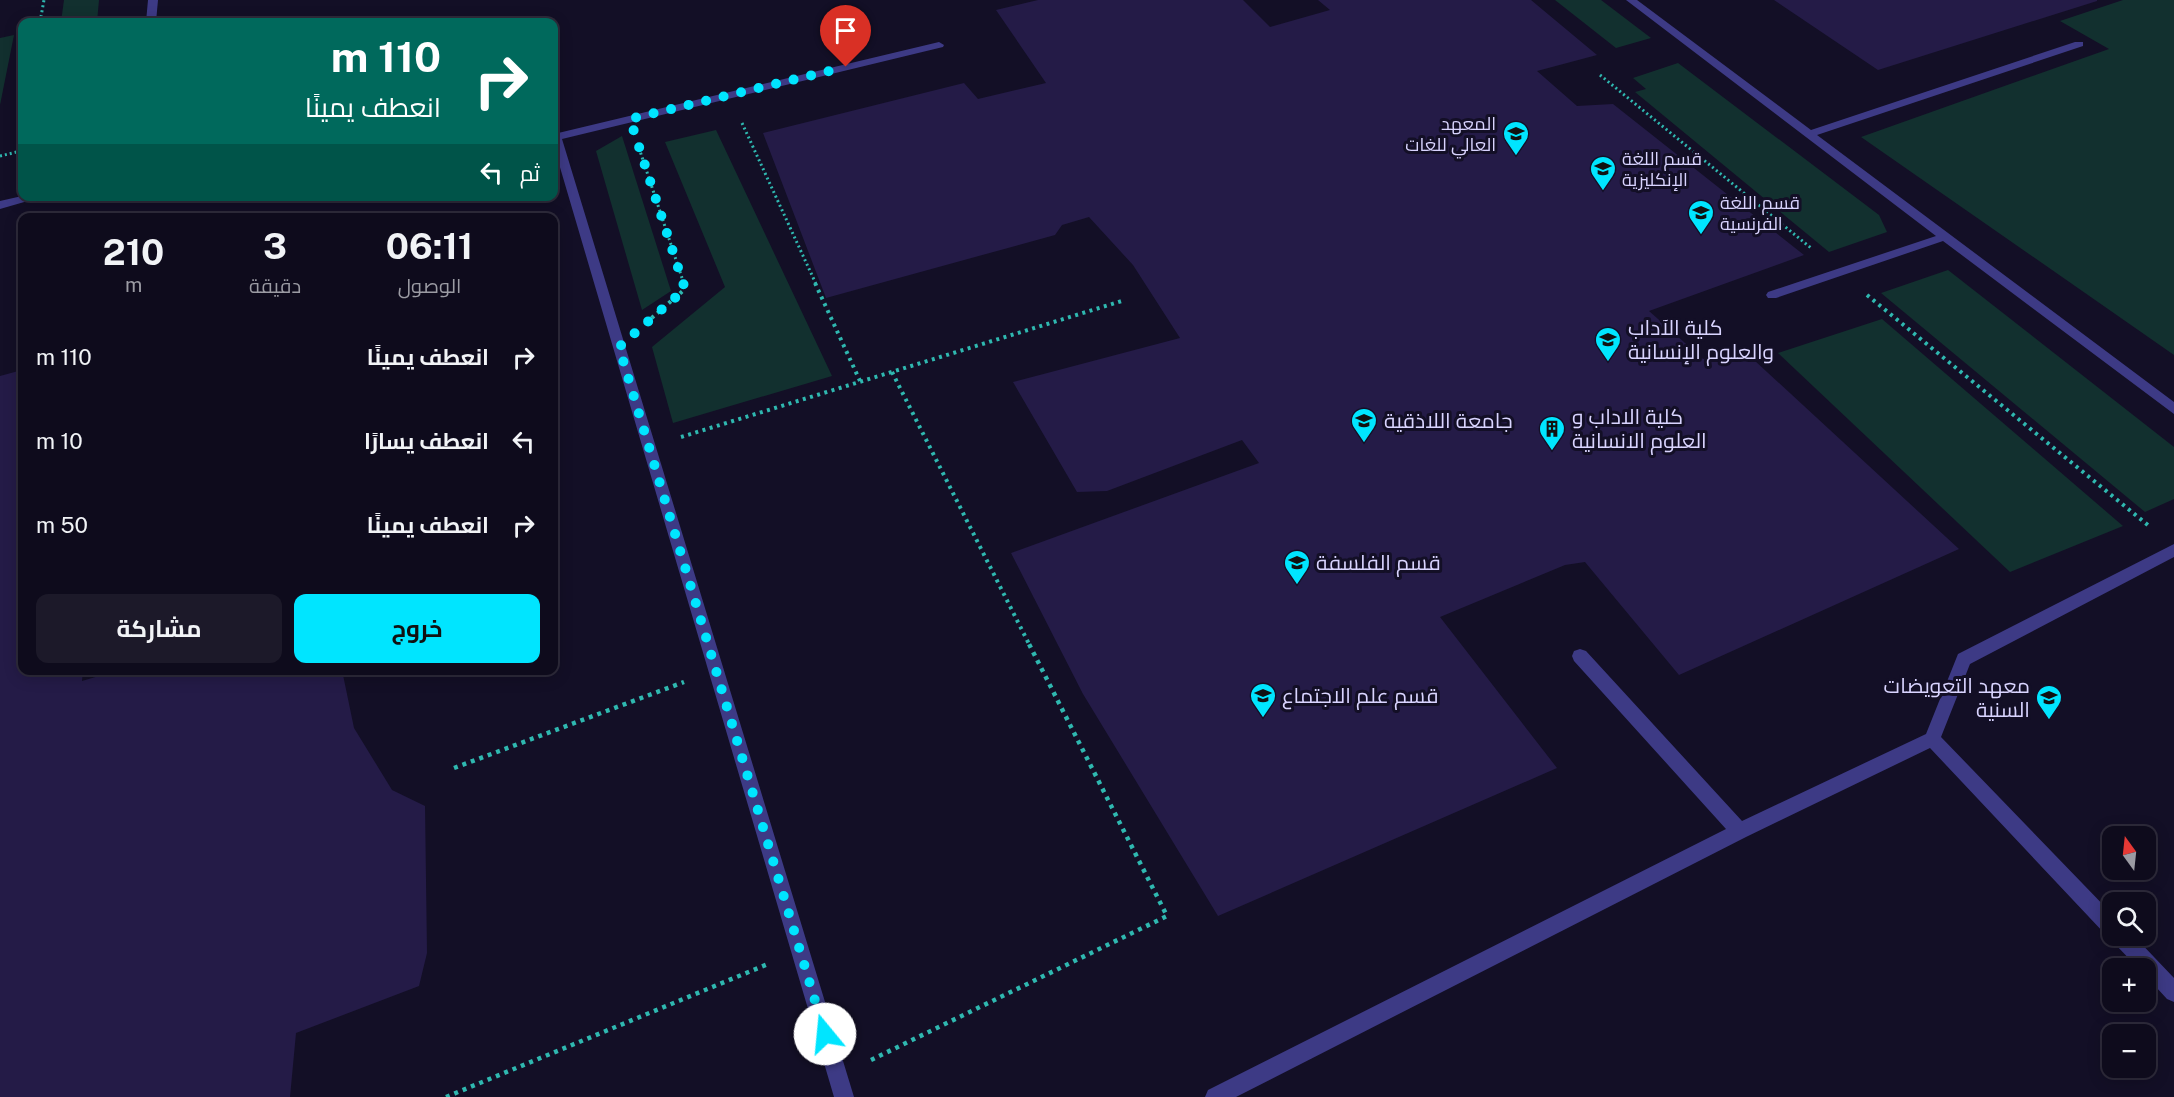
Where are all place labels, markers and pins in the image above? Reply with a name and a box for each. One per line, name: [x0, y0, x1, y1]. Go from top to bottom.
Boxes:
pin: [820, 5, 871, 67]
place label: المعهد العالي للغات: [1405, 113, 1496, 159]
school or university icon: المعهد العالي للغات: [1501, 119, 1531, 157]
place label: قسم اللغة الإنكليزية: [1622, 148, 1702, 191]
school or university icon: قسم اللغة الإنكليزية: [1588, 154, 1618, 192]
place label: قسم اللغة الفرنسية: [1720, 192, 1800, 235]
school or university icon: قسم اللغة الفرنسية: [1686, 198, 1716, 236]
place label: كلية الآداب والعلوم الإنسانية: [1628, 315, 1774, 366]
school or university icon: كلية الآداب والعلوم الإنسانية: [1593, 325, 1623, 363]
place label: كلية الاداب و العلوم الانسانية: [1572, 404, 1707, 455]
school or university icon: جامعة اللاذقية: [1349, 406, 1379, 444]
place label: جامعة اللاذقية: [1384, 408, 1513, 433]
building icon: كلية الاداب و العلوم الانسانية: [1537, 414, 1567, 452]
school or university icon: قسم الفلسفة: [1282, 548, 1312, 586]
place label: قسم الفلسفة: [1316, 550, 1441, 577]
place label: معهد التعويضات السنية: [1884, 673, 2030, 722]
school or university icon: قسم علم الاجتماع: [1248, 681, 1278, 719]
place label: قسم علم الاجتماع: [1282, 683, 1439, 710]
school or university icon: معهد التعويضات السنية: [2034, 683, 2064, 721]

